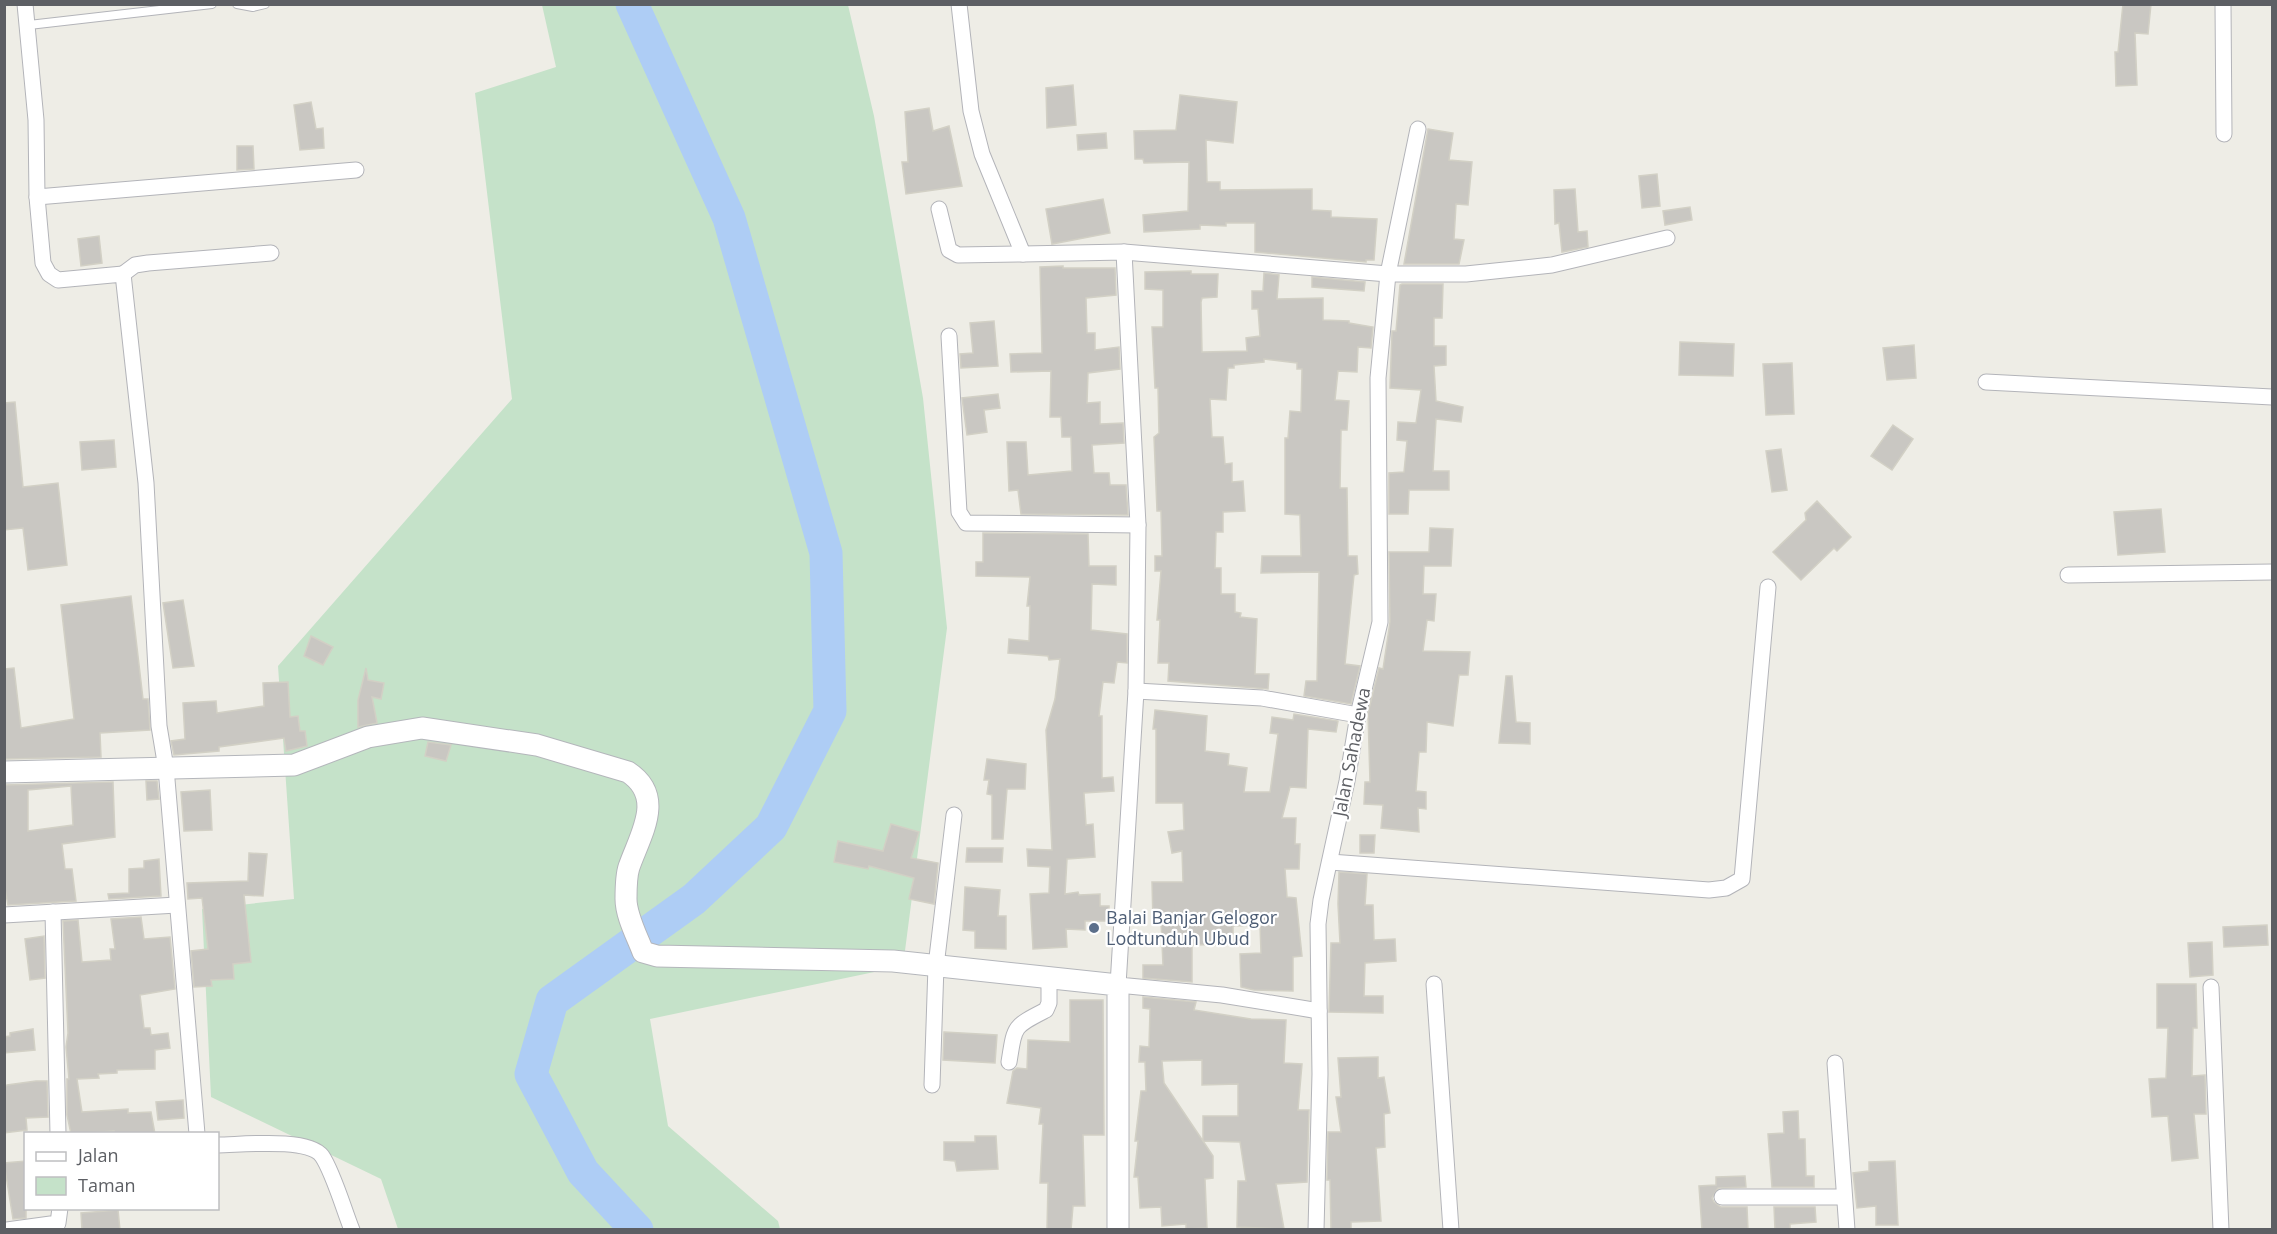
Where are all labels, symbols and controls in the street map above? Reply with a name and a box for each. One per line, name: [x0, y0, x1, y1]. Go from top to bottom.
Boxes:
street label: Jalan Sahadewa: [1326, 685, 1375, 820]
place label: Balai Banjar Gelogor Lodtunduh Ubud: [1106, 905, 1278, 950]
marker: Balai Banjar Gelogor Lodtunduh Ubud: [1087, 921, 1101, 935]
legend: [24, 1132, 219, 1210]
text: Jalan: [76, 1143, 118, 1167]
text: Taman: [78, 1173, 136, 1197]

